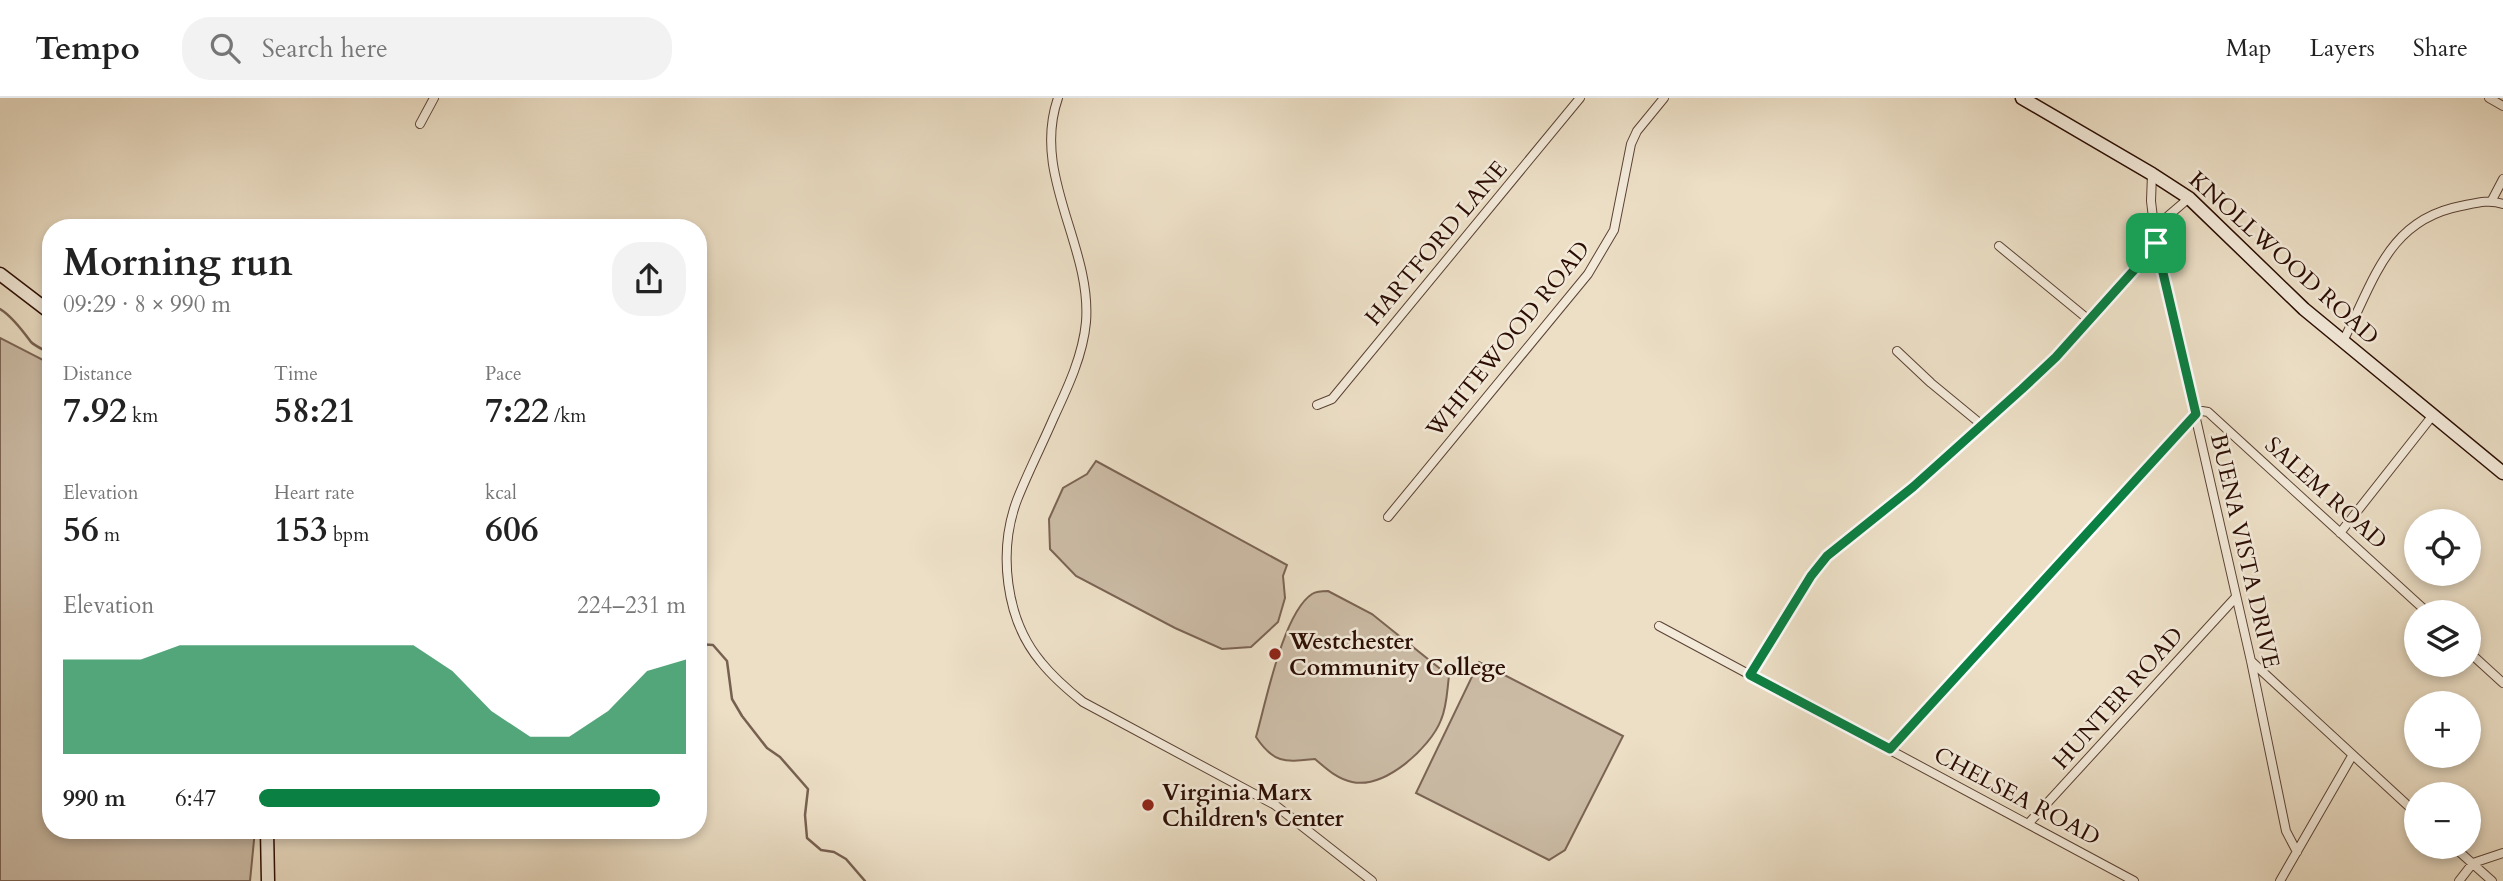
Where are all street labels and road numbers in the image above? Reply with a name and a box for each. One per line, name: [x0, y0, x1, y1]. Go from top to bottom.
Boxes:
street label: HARTFORD LANE: [1358, 154, 1514, 332]
street label: KNOLLWOOD ROAD: [2182, 164, 2386, 352]
street label: WHITEWOOD ROAD: [1418, 234, 1597, 445]
street label: SALEM ROAD: [2258, 430, 2394, 556]
street label: BUENA VISTA DRIVE: [2203, 431, 2287, 671]
street label: HUNTER ROAD: [2046, 620, 2190, 776]
street label: CHELSEA ROAD: [1928, 739, 2106, 853]

